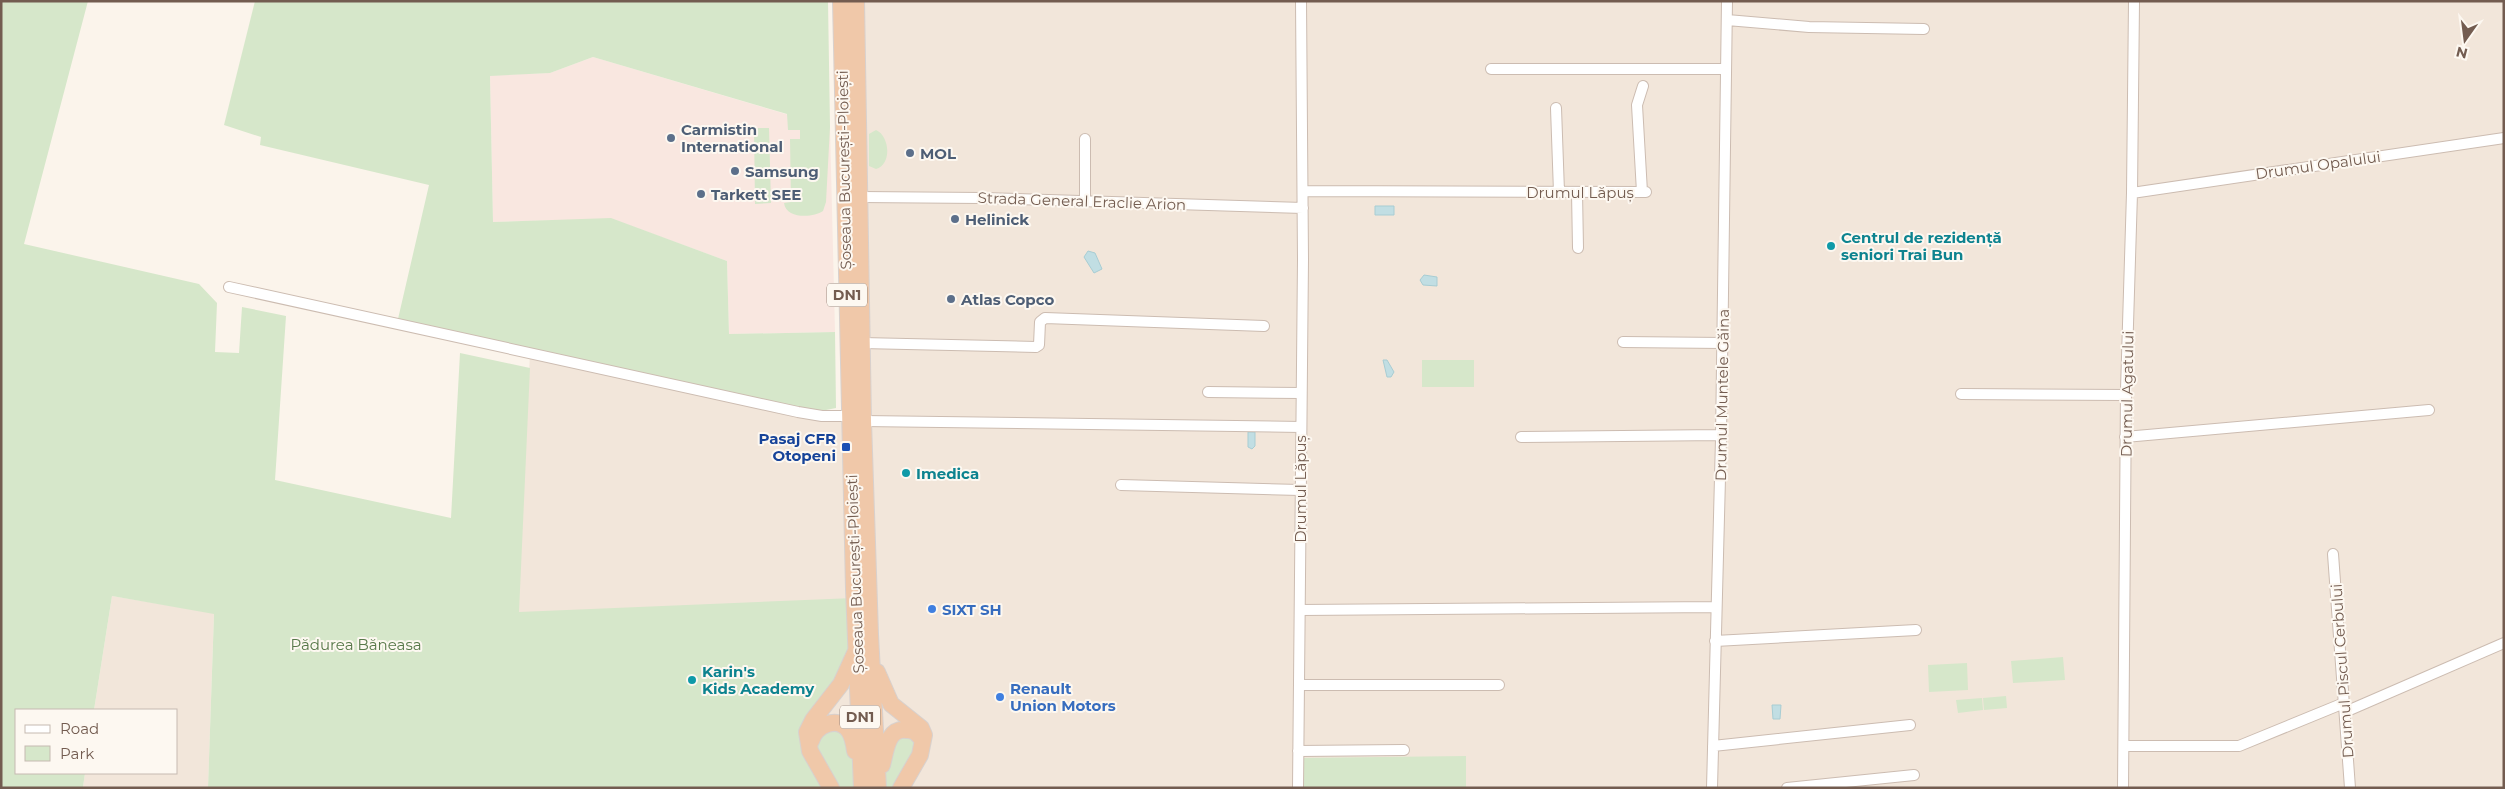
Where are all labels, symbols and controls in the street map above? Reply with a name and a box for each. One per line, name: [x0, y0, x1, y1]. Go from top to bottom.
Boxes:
north arrow: [2440, 15, 2490, 65]
text: N: [2454, 43, 2470, 63]
street label: Șoseaua București-Ploiești: [833, 70, 856, 270]
place label: Carmistin International: [681, 120, 783, 156]
marker: Carmistin International: [665, 132, 677, 144]
place label: MOL: [920, 144, 956, 163]
marker: MOL: [904, 147, 916, 159]
street label: Drumul Opalului: [2254, 147, 2382, 183]
place label: Samsung: [745, 162, 819, 181]
marker: Samsung: [729, 165, 741, 177]
street label: Drumul Lăpuș: [1526, 183, 1634, 203]
place label: Tarkett SEE: [711, 185, 801, 204]
marker: Tarkett SEE: [695, 188, 707, 200]
street label: Strada General Eraclie Arion: [977, 188, 1187, 214]
place label: Helinick: [965, 210, 1029, 229]
marker: Helinick: [949, 213, 961, 225]
place label: Centrul de rezidență seniori Trai Bun: [1841, 228, 2002, 264]
marker: Centrul de rezidență seniori Trai Bun: [1825, 240, 1837, 252]
road number: DN1: [827, 284, 867, 306]
place label: Atlas Copco: [960, 290, 1054, 309]
marker: Atlas Copco: [945, 293, 957, 305]
street label: Drumul Muntele Găina: [1711, 309, 1733, 481]
street label: Drumul Agatului: [2116, 331, 2138, 457]
place label: Pasaj CFR Otopeni: [758, 429, 836, 465]
street label: Drumul Lăpuș: [1291, 435, 1311, 543]
marker: Pasaj CFR Otopeni: [840, 441, 852, 453]
place label: Imedica: [916, 464, 979, 483]
marker: Imedica: [900, 467, 912, 479]
street label: Șoseaua București-Ploiești: [842, 474, 869, 674]
street label: Drumul Piscul Cerbului: [2326, 583, 2358, 759]
place label: SIXT SH: [942, 600, 1002, 619]
marker: SIXT SH: [926, 603, 938, 615]
park label: Pădurea Băneasa: [290, 635, 422, 654]
place label: Karin's Kids Academy: [702, 662, 815, 698]
marker: Karin's Kids Academy: [686, 674, 698, 686]
place label: Renault Union Motors: [1010, 679, 1116, 715]
marker: Renault Union Motors: [994, 691, 1006, 703]
road number: DN1: [840, 706, 880, 729]
legend: [15, 709, 178, 774]
text: Road: [60, 719, 99, 738]
text: Park: [60, 744, 94, 763]

